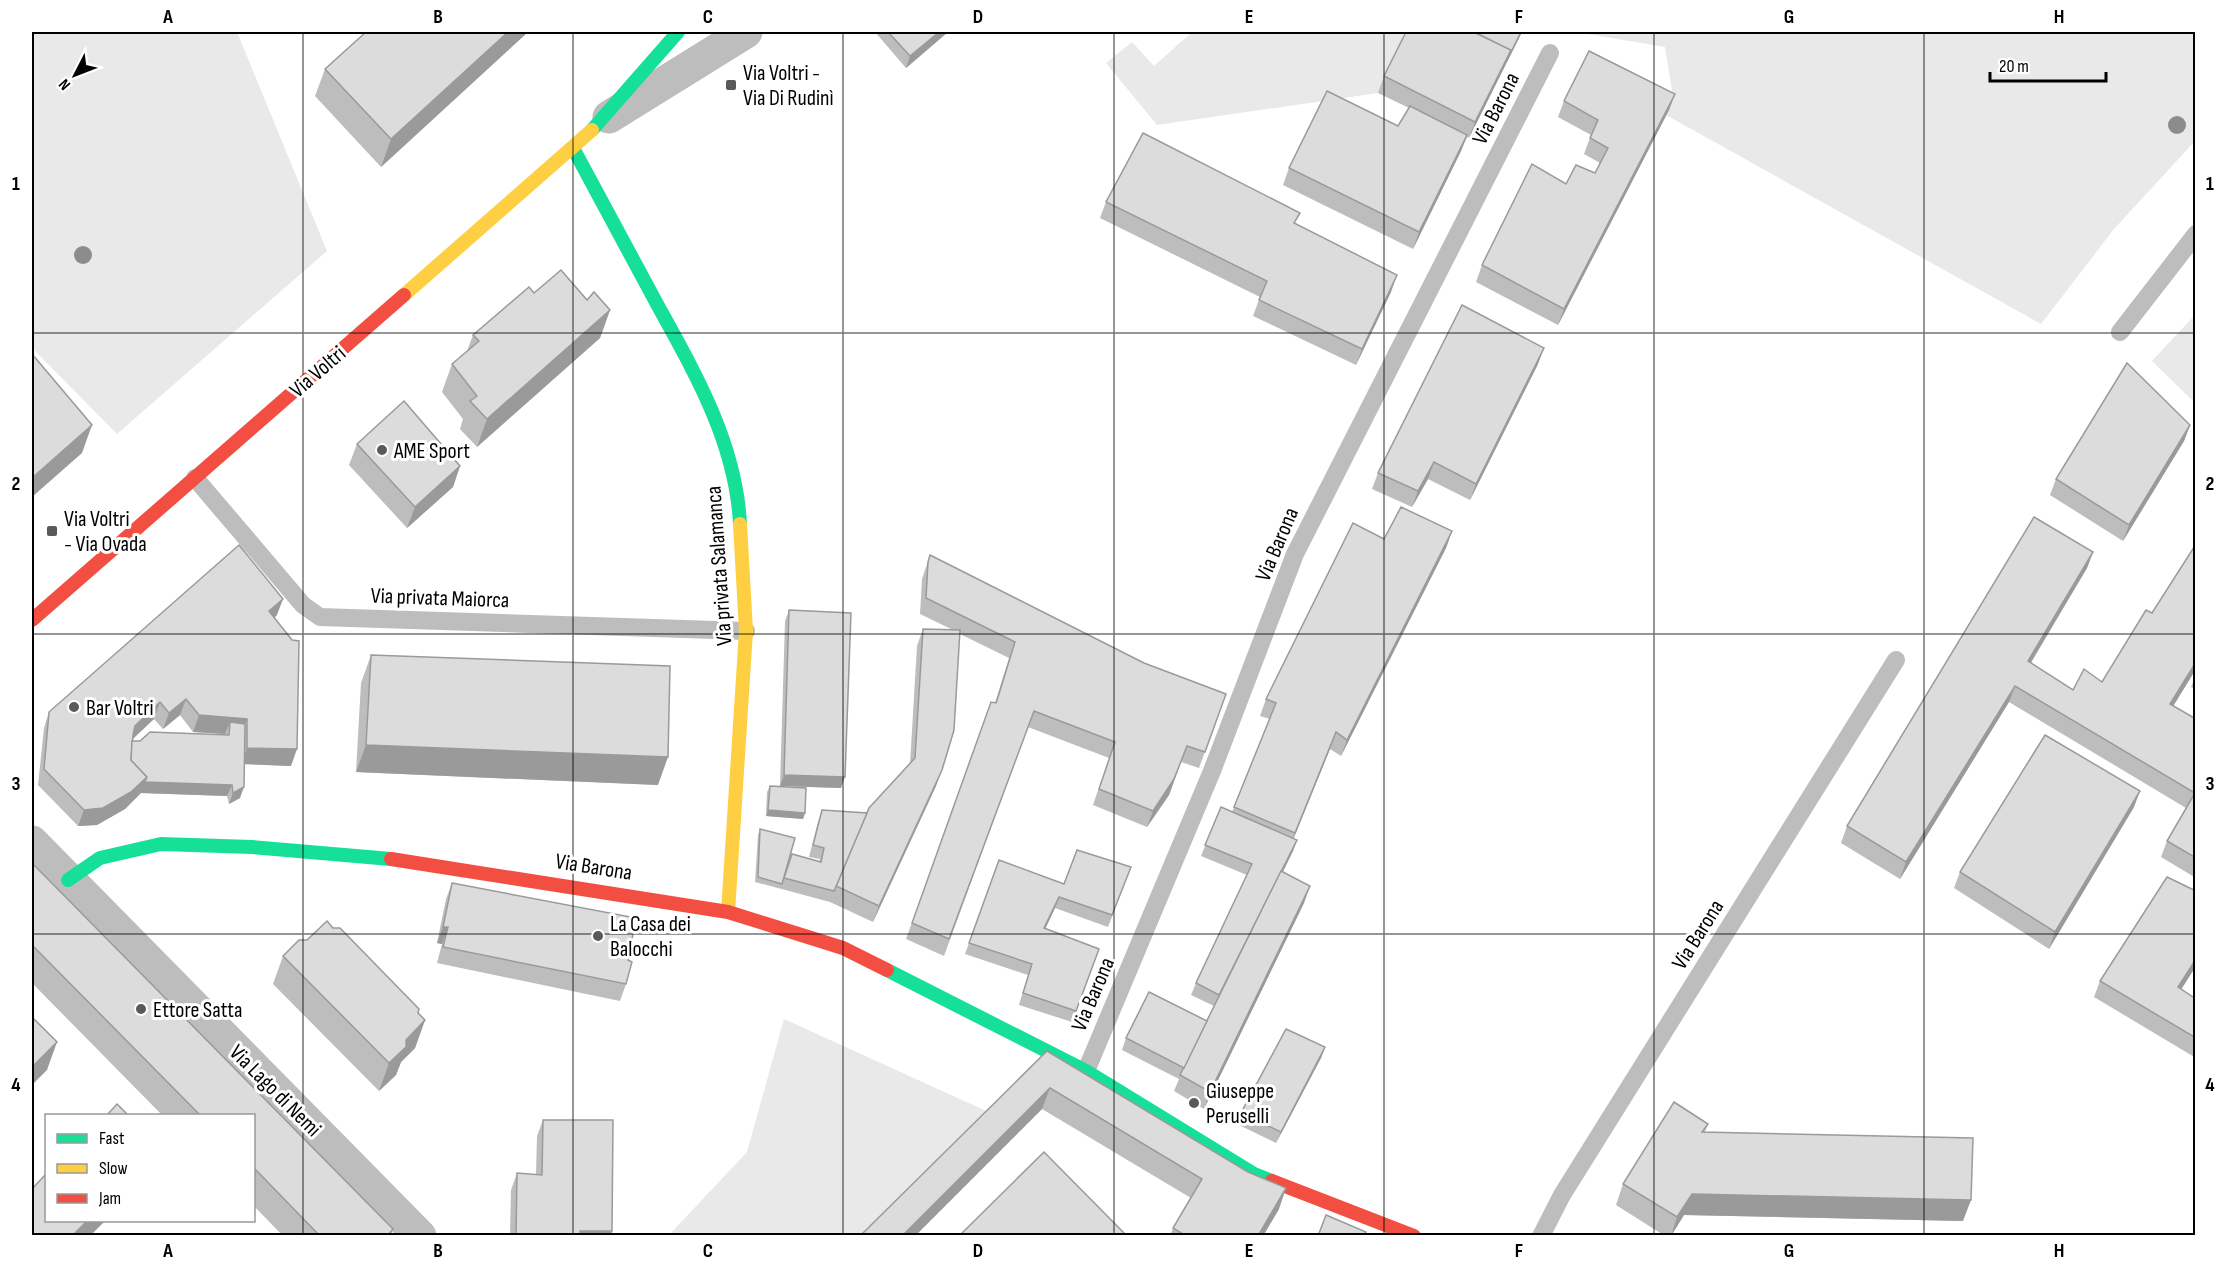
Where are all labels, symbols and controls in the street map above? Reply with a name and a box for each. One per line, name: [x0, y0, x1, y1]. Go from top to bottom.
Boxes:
text: A: [162, 5, 173, 29]
text: B: [433, 5, 443, 29]
text: C: [703, 5, 713, 29]
text: D: [973, 5, 983, 29]
text: E: [1245, 5, 1253, 29]
text: F: [1515, 5, 1523, 29]
text: G: [1784, 5, 1794, 29]
text: H: [2054, 5, 2064, 29]
north arrow: [45, 45, 105, 105]
scale bar: [1990, 45, 2106, 83]
text: 20 m: [1999, 56, 2029, 77]
place label: Via Voltri - Via Di Rudinì: [743, 60, 834, 112]
street label: Via Barona: [1467, 68, 1526, 149]
text: N: [55, 75, 75, 94]
marker: Via Voltri - Via Di Rudinì: [724, 78, 738, 92]
text: 1: [12, 172, 20, 196]
text: 1: [2206, 172, 2214, 196]
street label: Via Voltri: [284, 340, 352, 404]
place label: AME Sport: [393, 438, 470, 465]
marker: AME Sport: [375, 443, 389, 457]
text: 2: [12, 472, 20, 496]
text: 2: [2206, 472, 2214, 496]
street label: Via privata Salamanca: [700, 485, 739, 647]
street label: Via Barona: [1250, 504, 1305, 585]
place label: Via Voltri - Via Ovada: [64, 506, 147, 558]
marker: Via Voltri - Via Ovada: [45, 524, 59, 538]
street label: Via privata Maiorca: [370, 583, 510, 614]
place label: Bar Voltri: [86, 695, 154, 722]
marker: Bar Voltri: [67, 700, 81, 714]
text: 3: [12, 772, 21, 796]
text: 3: [2206, 772, 2215, 796]
street label: Via Barona: [553, 848, 634, 887]
street label: Via Barona: [1666, 895, 1730, 975]
place label: La Casa dei Balocchi: [610, 911, 691, 963]
marker: La Casa dei Balocchi: [591, 929, 605, 943]
street label: Via Barona: [1066, 954, 1121, 1035]
place label: Ettore Satta: [153, 997, 242, 1024]
marker: Ettore Satta: [134, 1002, 148, 1016]
street label: Via Lago di Nemi: [223, 1039, 327, 1143]
text: 4: [11, 1073, 21, 1097]
text: 4: [2205, 1073, 2215, 1097]
place label: Giuseppe Peruselli: [1206, 1078, 1274, 1130]
marker: Giuseppe Peruselli: [1187, 1096, 1201, 1110]
legend: [45, 1114, 255, 1222]
text: Fast: [99, 1128, 125, 1149]
text: Slow: [99, 1158, 128, 1179]
text: Jam: [98, 1188, 121, 1209]
text: A: [162, 1239, 173, 1263]
text: B: [433, 1239, 443, 1263]
text: C: [703, 1239, 713, 1263]
text: D: [973, 1239, 983, 1263]
text: E: [1245, 1239, 1253, 1263]
text: F: [1515, 1239, 1523, 1263]
text: G: [1784, 1239, 1794, 1263]
text: H: [2054, 1239, 2064, 1263]

